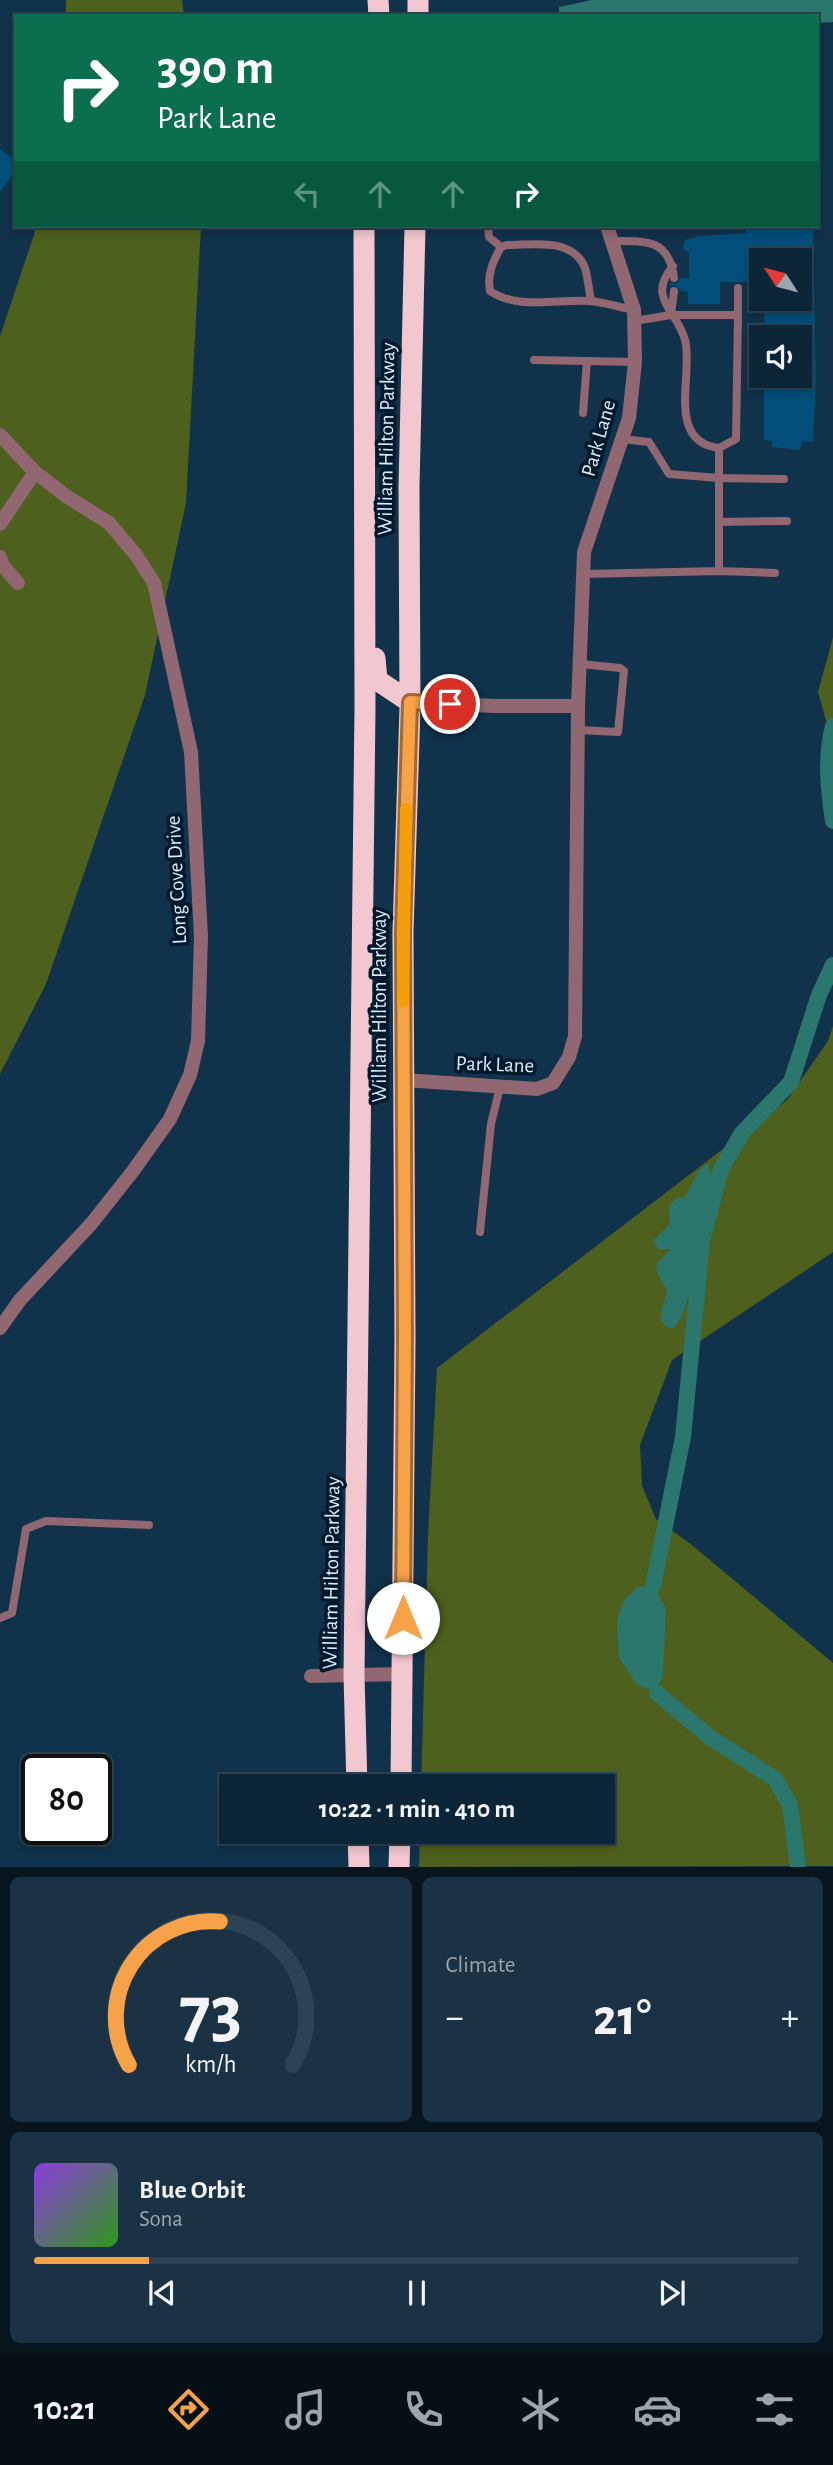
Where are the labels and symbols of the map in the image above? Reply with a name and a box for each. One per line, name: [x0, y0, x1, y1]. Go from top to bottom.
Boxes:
north arrow: [749, 248, 812, 312]
street label: William Hilton Parkway: [374, 342, 399, 536]
street label: Park Lane: [578, 398, 619, 479]
pin: [420, 674, 480, 734]
street label: Long Cove Drive: [163, 815, 190, 945]
street label: William Hilton Parkway: [369, 909, 390, 1102]
street label: Park Lane: [455, 1053, 535, 1076]
street label: William Hilton Parkway: [319, 1476, 344, 1670]
position arrow: [366, 1581, 440, 1655]
speed limit sign: 80: [21, 1754, 112, 1845]

